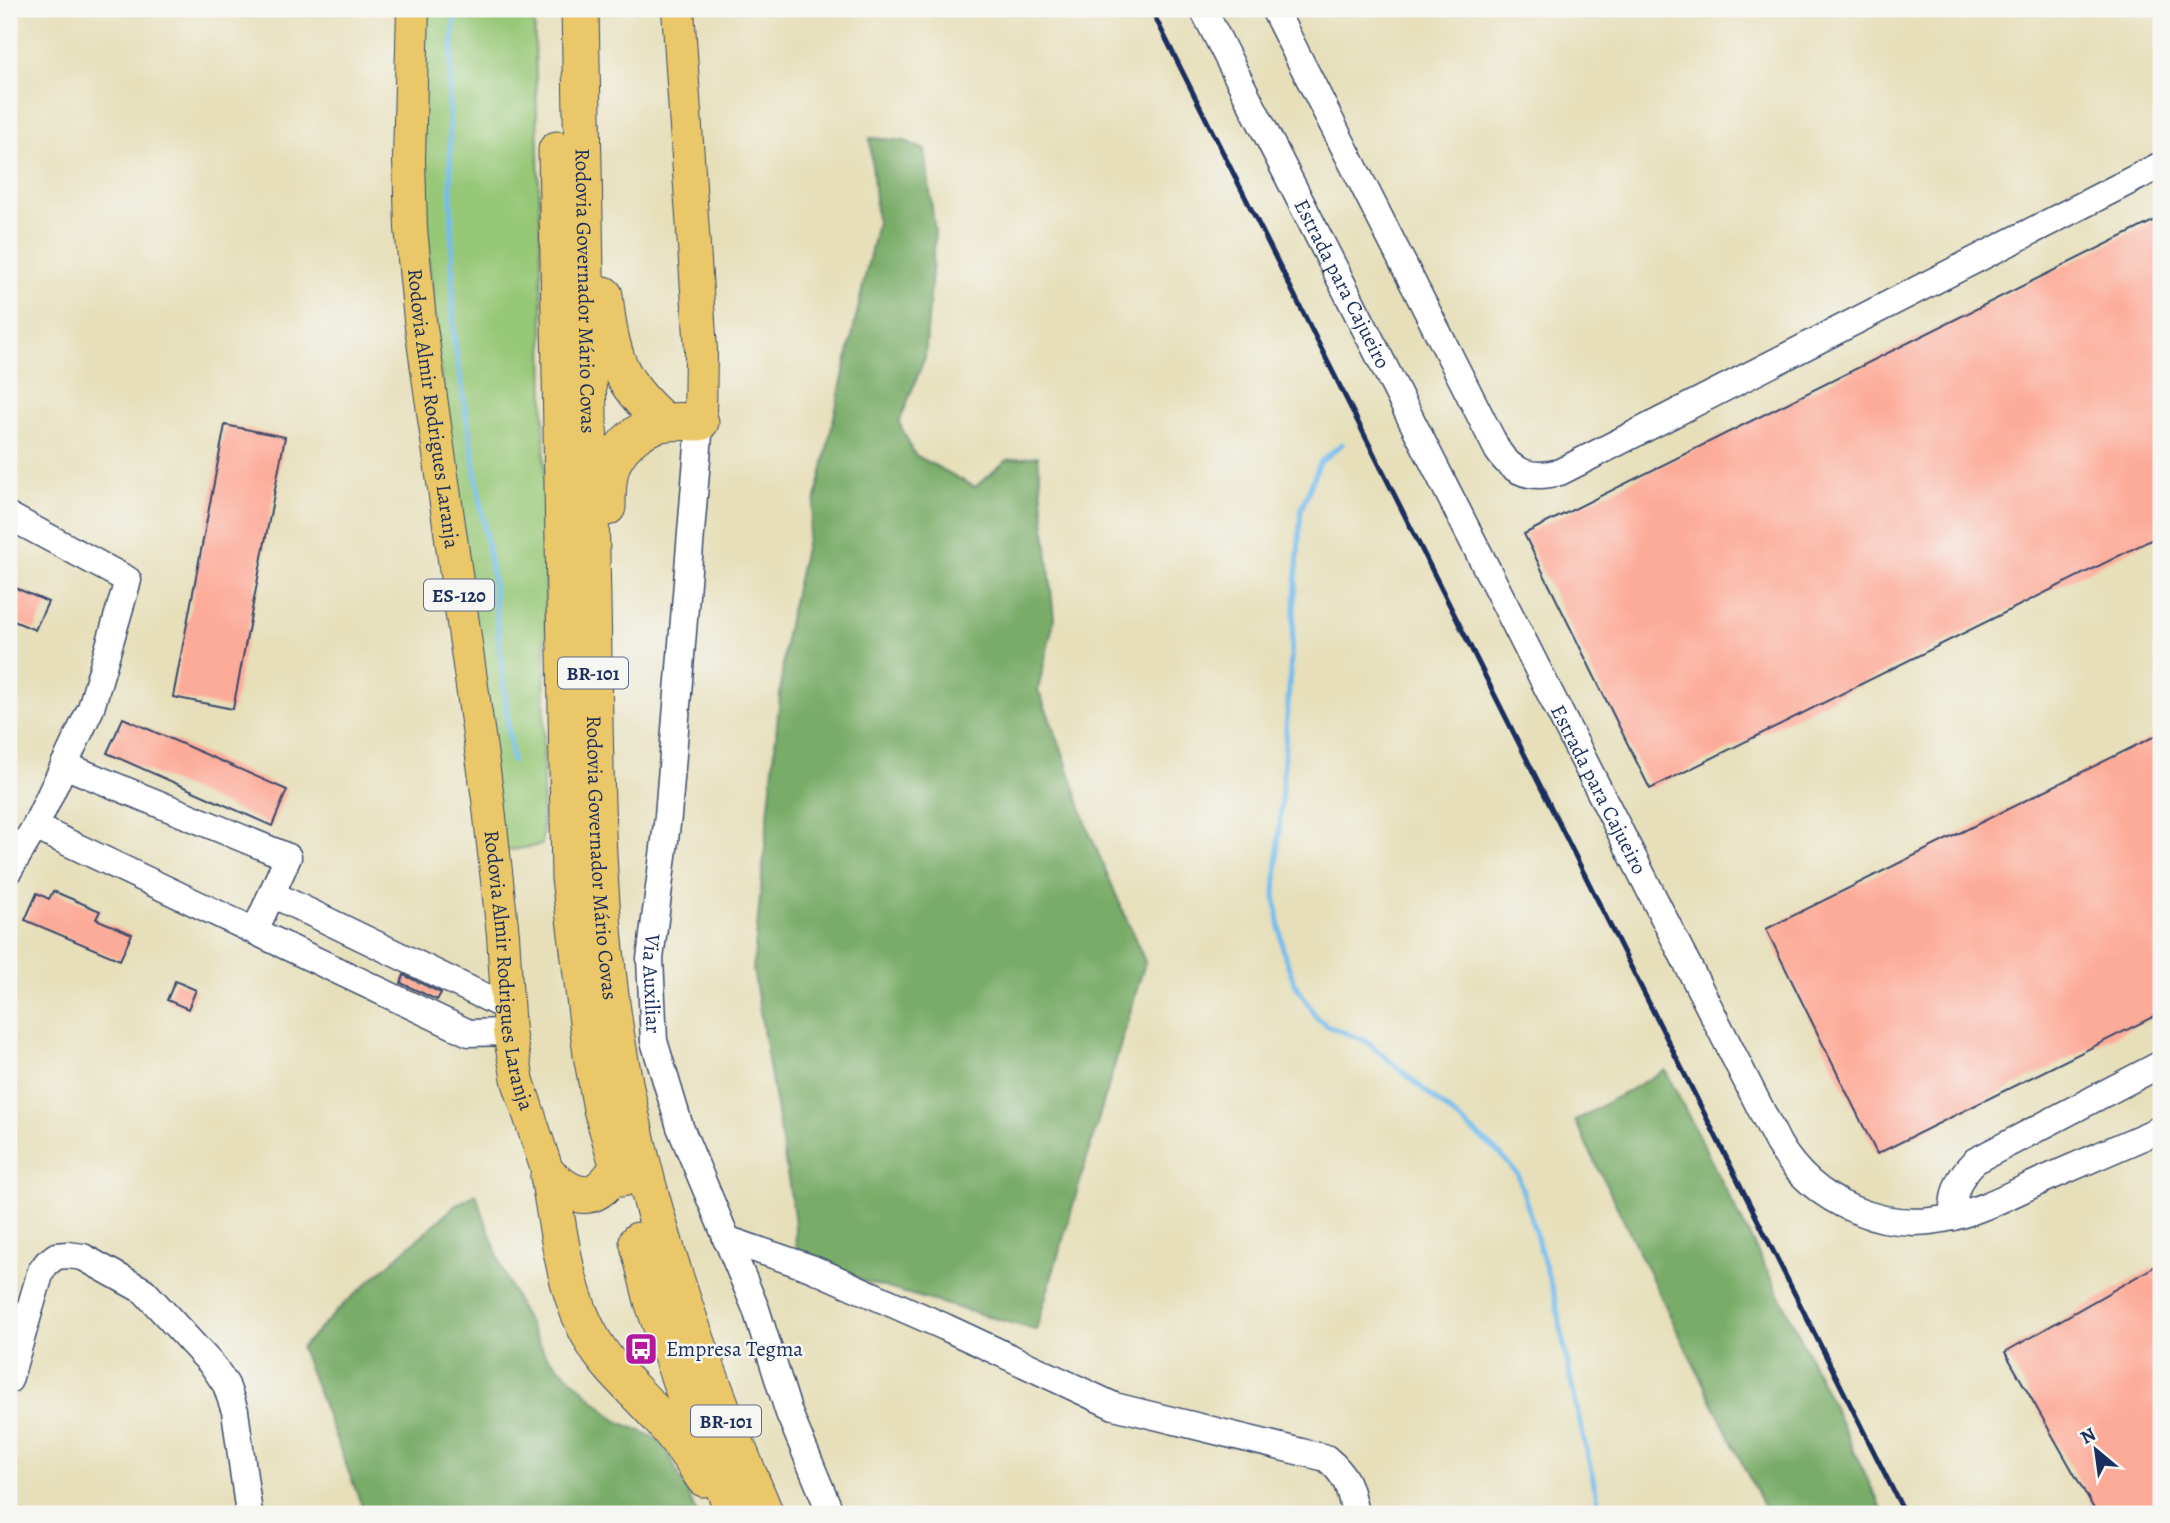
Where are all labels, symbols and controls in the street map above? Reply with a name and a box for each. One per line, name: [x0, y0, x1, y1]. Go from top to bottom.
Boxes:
street label: Rodovia Governador Mário Covas: [568, 148, 602, 434]
street label: Estrada para Cajueiro: [1288, 194, 1397, 373]
street label: Rodovia Almir Rodrigues Laranja: [401, 267, 466, 551]
road number: ES-120: [424, 580, 494, 610]
road number: BR-101: [558, 658, 628, 688]
street label: Estrada para Cajueiro: [1544, 700, 1653, 879]
street label: Rodovia Governador Mário Covas: [580, 715, 624, 1001]
street label: Rodovia Almir Rodrigues Laranja: [478, 829, 541, 1114]
street label: Via Auxiliar: [636, 931, 668, 1034]
bus stop icon: Empresa Tegma: [622, 1330, 660, 1368]
place label: Empresa Tegma: [666, 1335, 803, 1363]
road number: BR-101: [691, 1406, 761, 1436]
north arrow: [2062, 1414, 2132, 1484]
text: N: [2076, 1421, 2101, 1451]

